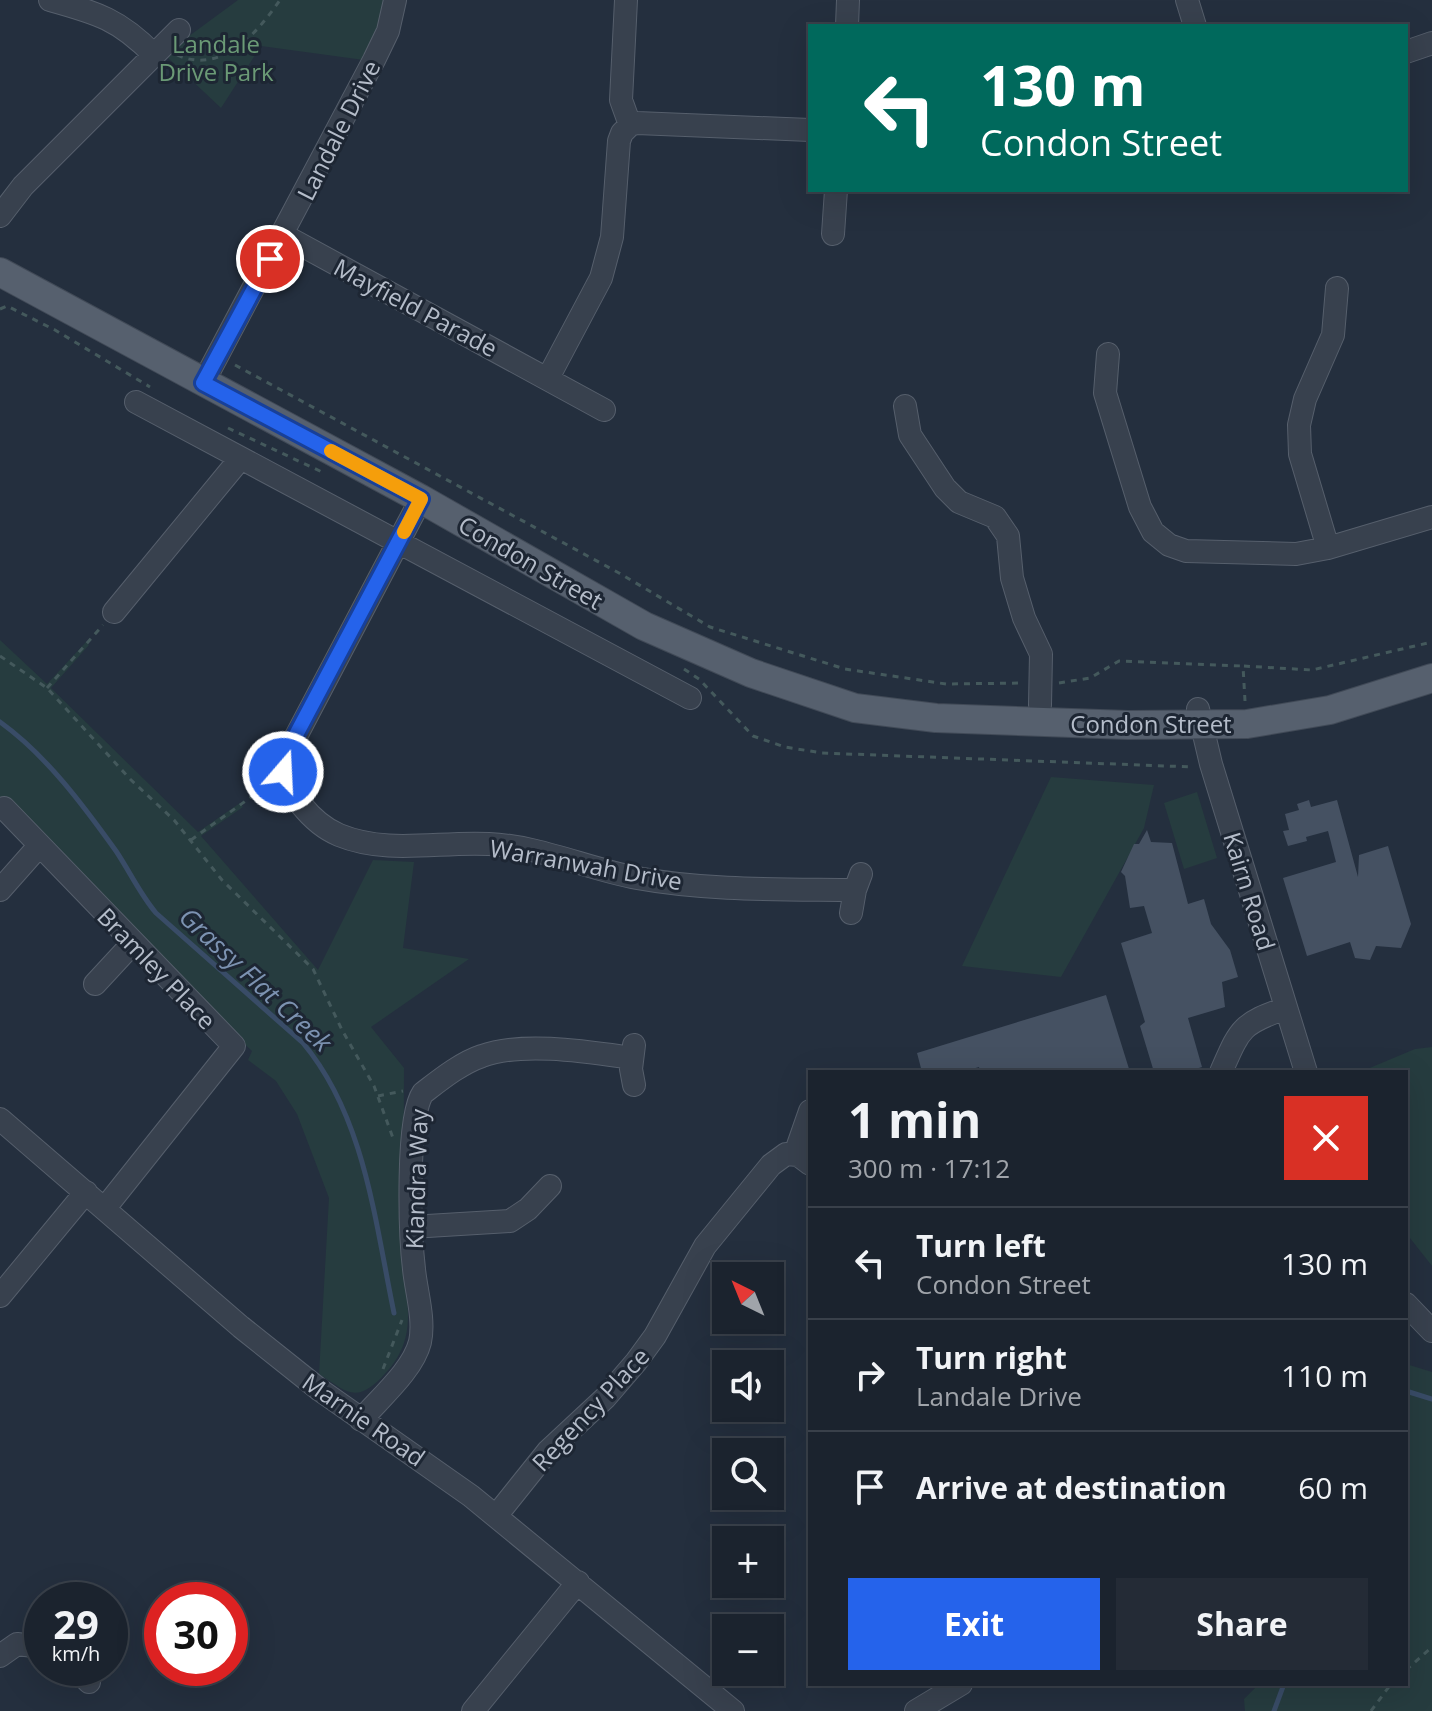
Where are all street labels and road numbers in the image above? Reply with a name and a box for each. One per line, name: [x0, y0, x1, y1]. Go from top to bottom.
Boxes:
street label: Landale Drive: [289, 54, 387, 206]
street label: Mayfield Parade: [329, 250, 503, 364]
street label: Condon Street: [453, 507, 609, 617]
street label: Condon Street: [1070, 707, 1232, 740]
street label: Kairn Road: [1216, 828, 1284, 954]
street label: Warranwah Drive: [487, 831, 685, 897]
street label: Bramley Place: [90, 900, 224, 1036]
street label: Kiandra Way: [397, 1107, 435, 1250]
street label: Regency Place: [524, 1340, 656, 1478]
street label: Marnie Road: [296, 1365, 432, 1473]

